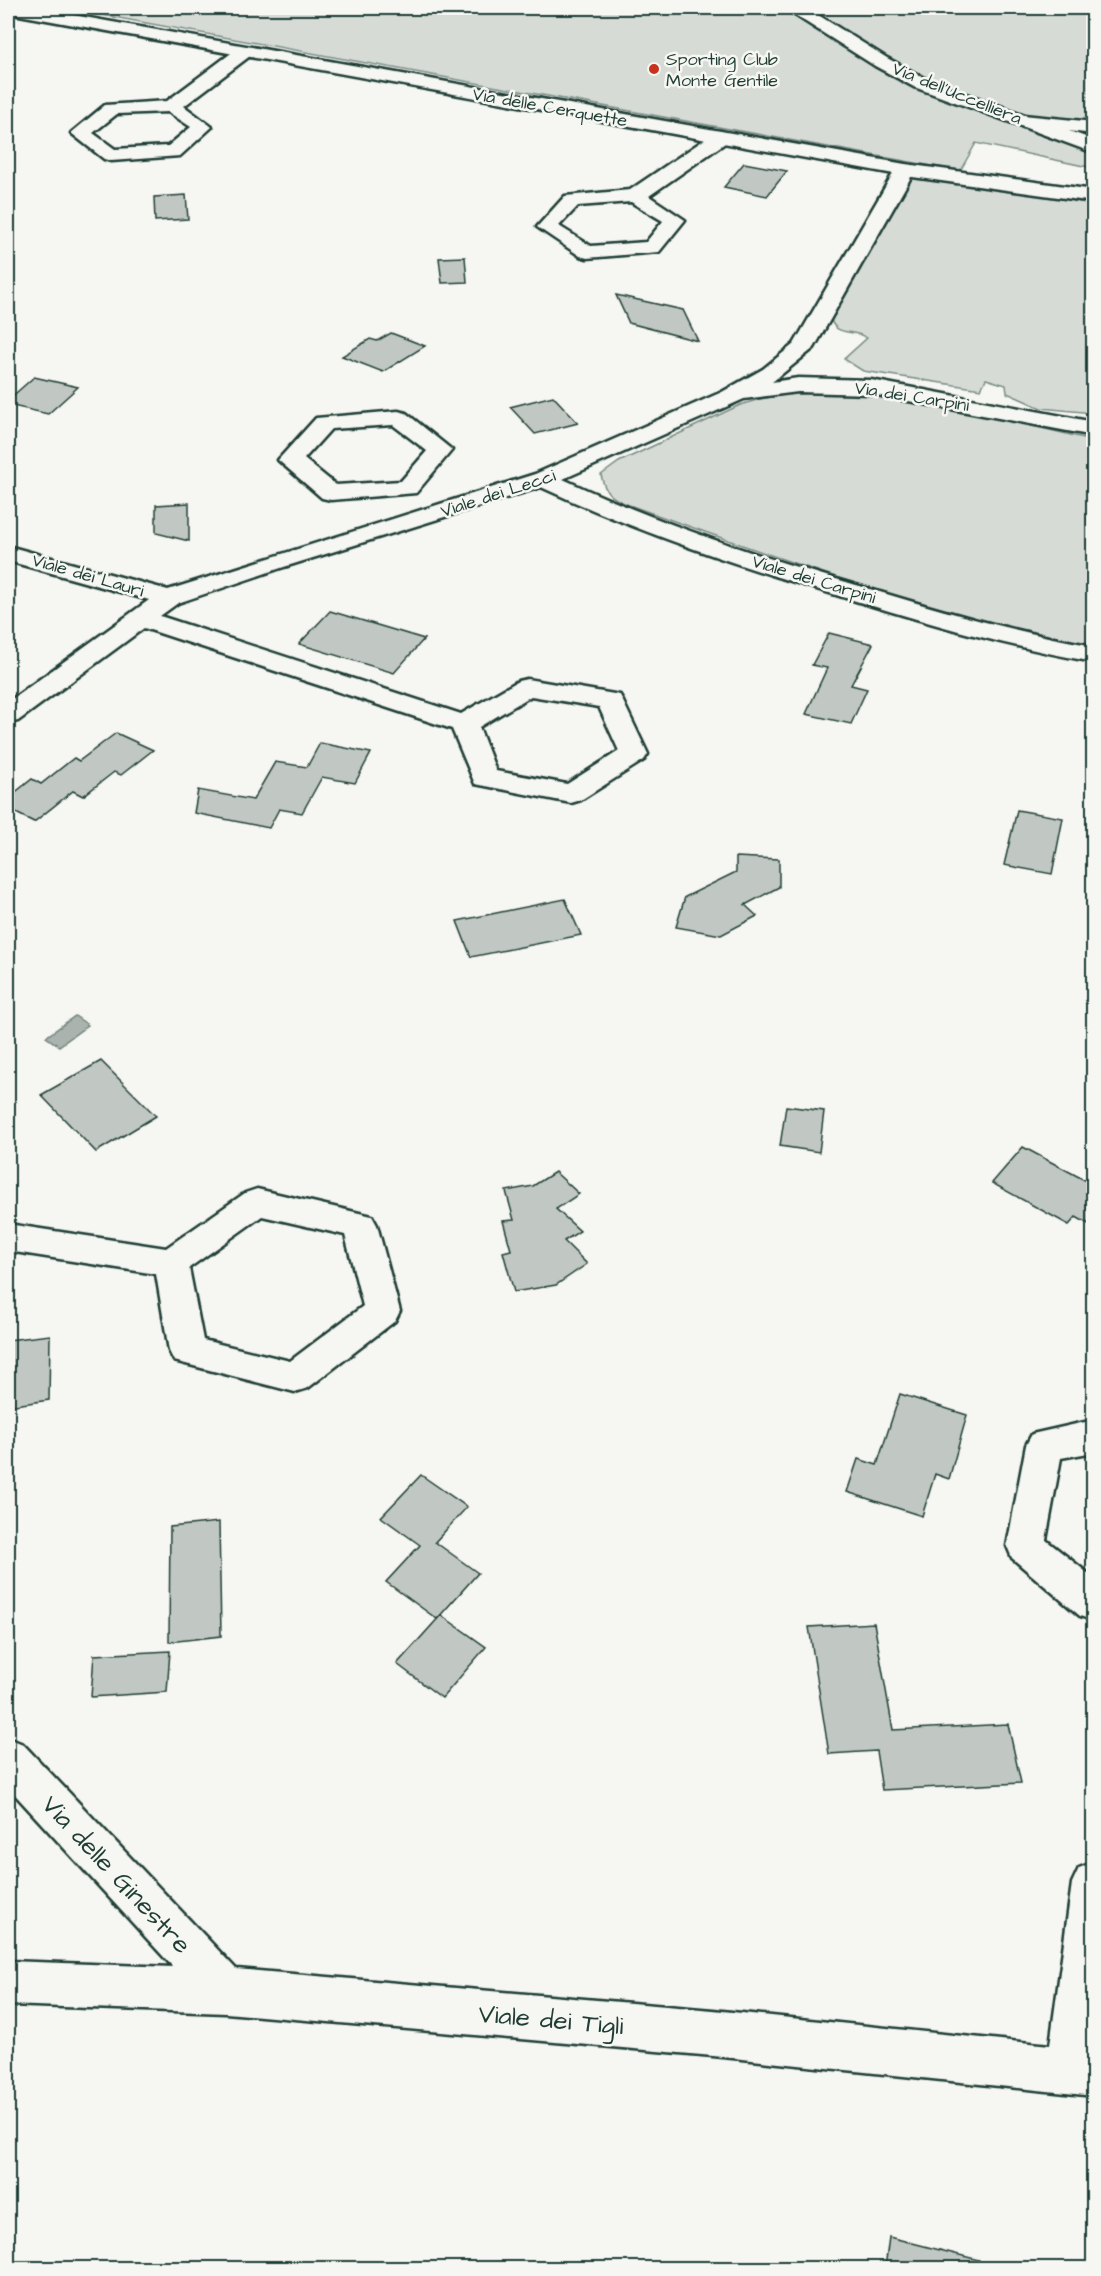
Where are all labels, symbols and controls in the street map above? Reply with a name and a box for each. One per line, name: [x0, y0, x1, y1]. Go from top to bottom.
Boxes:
place label: Sporting Club Monte Gentile: [666, 47, 778, 93]
street label: Via dell'Uccelliera: [888, 56, 1025, 131]
marker: Sporting Club Monte Gentile: [647, 62, 661, 76]
street label: Via delle Cerquette: [471, 82, 630, 133]
street label: Via dei Carpini: [853, 375, 971, 418]
street label: Viale dei Lecci: [437, 463, 559, 524]
street label: Viale dei Lauri: [29, 548, 147, 603]
street label: Viale dei Carpini: [749, 549, 879, 610]
street label: Via delle Ginestre: [33, 1787, 199, 1962]
street label: Viale dei Tigli: [477, 1996, 625, 2046]

